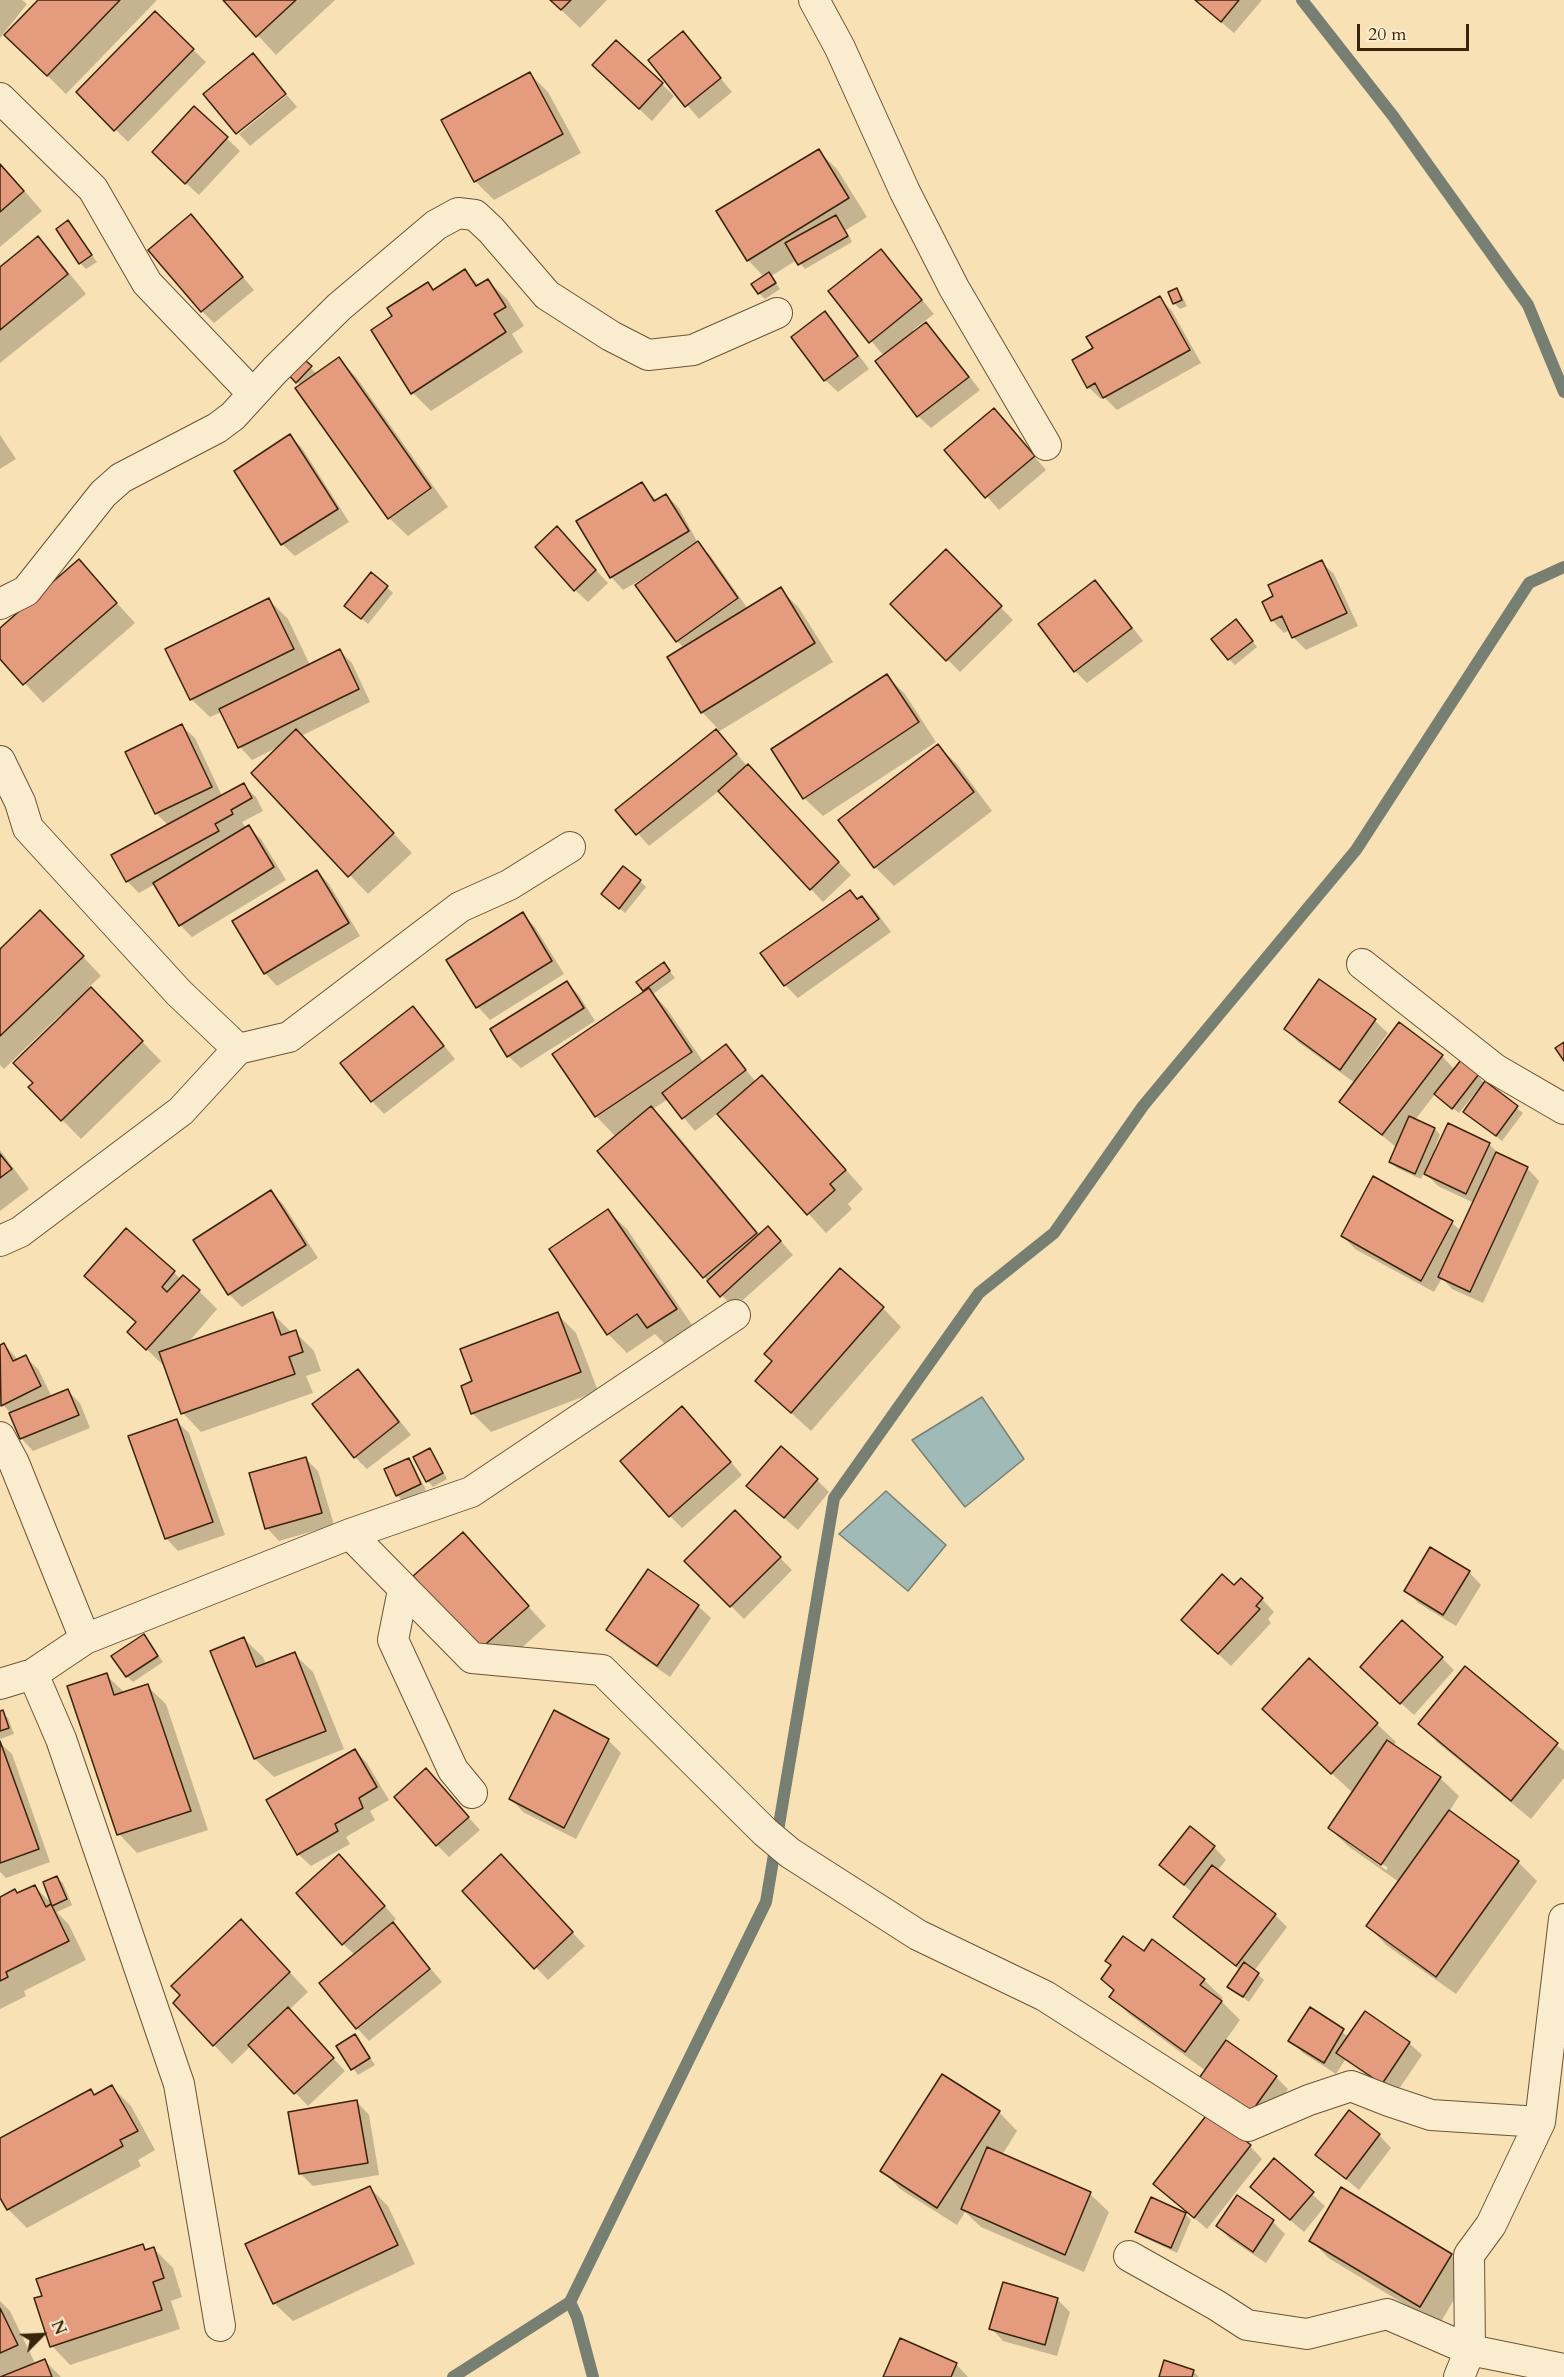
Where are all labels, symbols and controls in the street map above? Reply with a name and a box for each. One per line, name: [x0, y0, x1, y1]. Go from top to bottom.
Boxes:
scale bar: [1360, 12, 1472, 50]
text: 20 m: [1368, 22, 1407, 47]
north arrow: [12, 2305, 72, 2365]
text: N: [46, 2317, 71, 2338]

